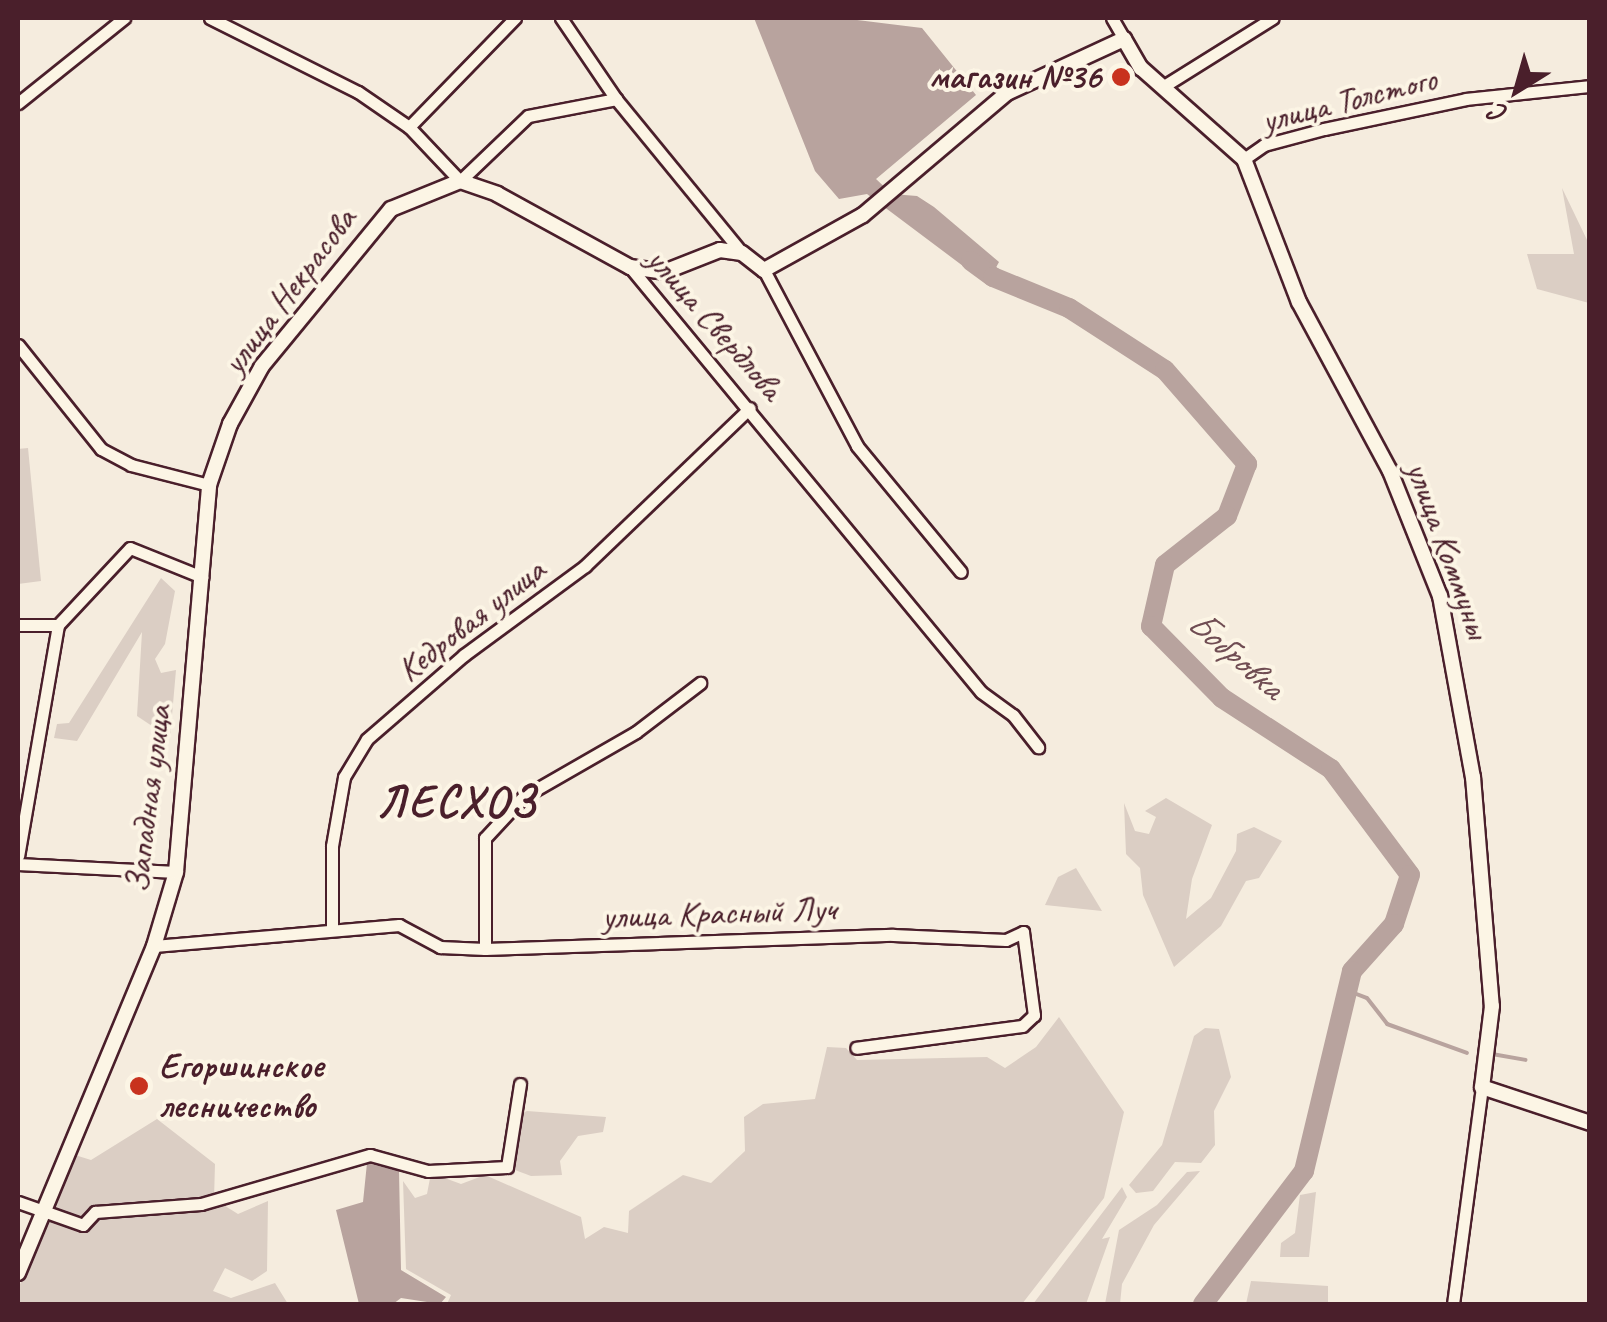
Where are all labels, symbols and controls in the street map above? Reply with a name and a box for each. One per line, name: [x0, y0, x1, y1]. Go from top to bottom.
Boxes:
north arrow: [1467, 40, 1567, 140]
place label: магазин №36: [929, 56, 1101, 98]
street label: улица Толстого: [1257, 58, 1441, 142]
marker: магазин №36: [1110, 66, 1132, 88]
text: С: [1483, 96, 1515, 132]
street label: улица Некрасова: [213, 199, 365, 383]
street label: улица Свердлова: [638, 240, 792, 408]
street label: улица Коммуны: [1396, 455, 1500, 645]
street label: Кедровая улица: [388, 549, 554, 691]
water label: Бобровка: [1178, 600, 1294, 708]
street label: Западная улица: [116, 702, 180, 896]
district label: ЛЕСХОЗ: [372, 775, 542, 829]
street label: улица Красный Луч: [601, 888, 837, 938]
place label: Егоршинское лесничество: [159, 1045, 323, 1127]
marker: Егоршинское лесничество: [128, 1075, 150, 1097]

